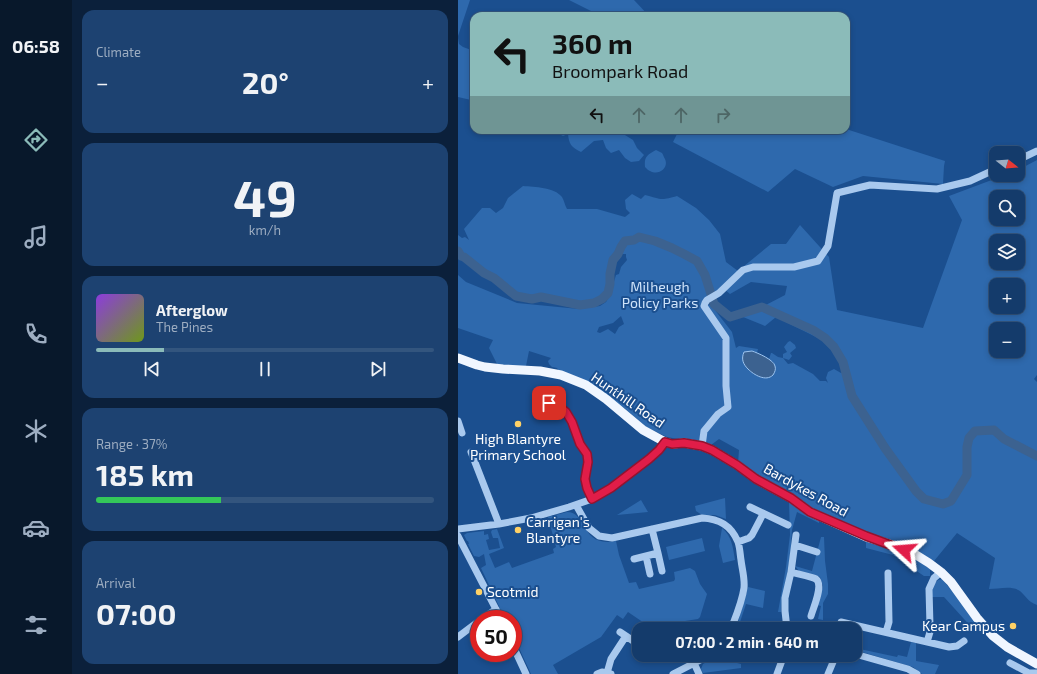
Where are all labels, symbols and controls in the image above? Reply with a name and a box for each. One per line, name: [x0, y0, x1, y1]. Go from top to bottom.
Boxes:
text: 360 m: [552, 26, 633, 60]
icon: left: [486, 28, 538, 80]
text: 06:58: [12, 35, 60, 57]
text: Climate: [96, 44, 141, 60]
text: Broompark Road: [552, 60, 688, 82]
text: 20°: [242, 64, 289, 100]
text: −: [96, 69, 109, 95]
text: +: [422, 69, 434, 95]
icon: left: [586, 104, 608, 126]
icon: ahead: [628, 104, 650, 126]
icon: ahead: [670, 104, 692, 126]
icon: right: [712, 104, 734, 126]
icon: directions: [22, 126, 50, 154]
north arrow: [989, 146, 1025, 182]
map controls: [989, 146, 1025, 358]
text: 49: [233, 165, 297, 227]
button: search: [989, 190, 1025, 226]
text: km/h: [249, 222, 281, 238]
icon: music: [22, 223, 50, 251]
button: layers: [989, 234, 1025, 270]
park label: Milheugh Policy Parks: [622, 278, 698, 311]
button: +: [989, 278, 1025, 314]
text: Afterglow: [156, 301, 228, 319]
text: The Pines: [156, 319, 213, 335]
icon: phone: [22, 320, 50, 348]
button: −: [989, 322, 1025, 358]
icon: previous: [141, 358, 163, 380]
icon: pause: [254, 358, 276, 380]
icon: next: [367, 358, 389, 380]
street label: Hunthill Road: [588, 368, 668, 431]
pin: [532, 386, 566, 420]
icon: arrive: [538, 392, 560, 414]
icon: climate: [22, 417, 50, 445]
marker: High Blantyre Primary School: [513, 419, 523, 429]
place label: High Blantyre Primary School: [470, 430, 567, 463]
text: Range · 37%: [96, 436, 167, 452]
text: 185 km: [96, 456, 194, 492]
street label: Bardykes Road: [761, 459, 852, 520]
place label: Carrigan's Blantyre: [526, 513, 590, 546]
icon: car: [22, 514, 50, 542]
marker: Carrigan's Blantyre: [513, 525, 523, 535]
position arrow: [883, 529, 925, 571]
text: Arrival: [96, 575, 136, 591]
place label: Scotmid: [487, 583, 539, 600]
marker: Scotmid: [474, 587, 484, 597]
text: 07:00: [96, 595, 176, 631]
speed limit sign: 50: [470, 610, 522, 662]
icon: filters: [22, 611, 50, 639]
place label: Kear Campus: [922, 617, 1005, 634]
marker: Kear Campus: [1008, 621, 1018, 631]
text: 07:00 · 2 min · 640 m: [675, 633, 819, 651]

